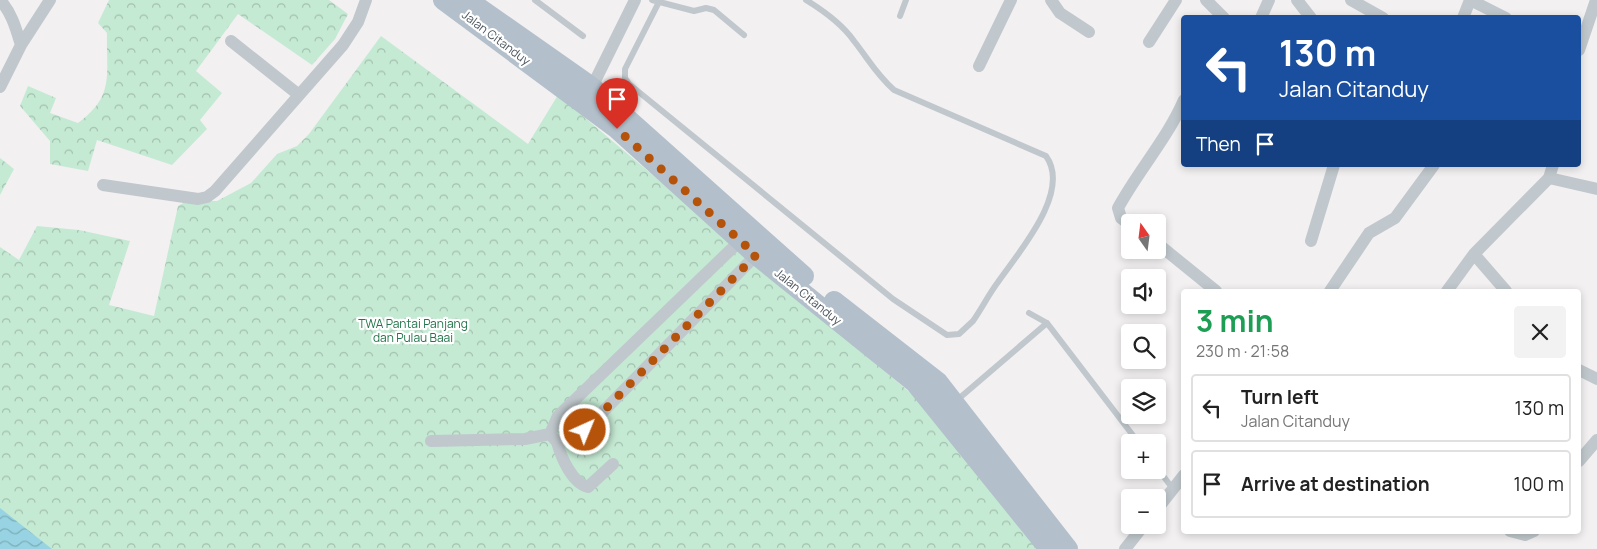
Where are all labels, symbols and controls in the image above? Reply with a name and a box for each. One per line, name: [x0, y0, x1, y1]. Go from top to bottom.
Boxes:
street label: Jalan Citanduy: [459, 6, 535, 69]
text: 130 m: [1279, 29, 1376, 77]
icon: left: [1196, 35, 1261, 100]
text: Jalan Citanduy: [1279, 74, 1429, 104]
pin: [596, 78, 638, 129]
icon: arrive: [603, 85, 631, 113]
icon: arrive: [1251, 130, 1279, 158]
text: Then: [1196, 131, 1241, 157]
north arrow: [1121, 214, 1166, 259]
map controls: [1121, 214, 1166, 534]
street label: Jalan Citanduy: [771, 264, 846, 329]
button: sound: [1121, 269, 1166, 314]
text: 3 min: [1196, 300, 1274, 341]
button: close: [1514, 306, 1566, 358]
park label: TWA Pantai Panjang dan Pulau Baai: [358, 315, 468, 346]
button: search: [1121, 324, 1166, 369]
text: 230 m · 21:58: [1196, 340, 1289, 362]
button: layers: [1121, 379, 1166, 424]
text: Turn left: [1241, 384, 1319, 410]
icon: left: [1198, 394, 1226, 422]
text: 130 m: [1515, 395, 1564, 421]
position arrow: [558, 403, 610, 455]
text: Jalan Citanduy: [1241, 410, 1350, 432]
button: +: [1121, 434, 1166, 479]
icon: arrive: [1198, 470, 1226, 498]
text: Arrive at destination: [1241, 471, 1430, 497]
text: 100 m: [1513, 471, 1564, 497]
button: −: [1121, 489, 1166, 534]

